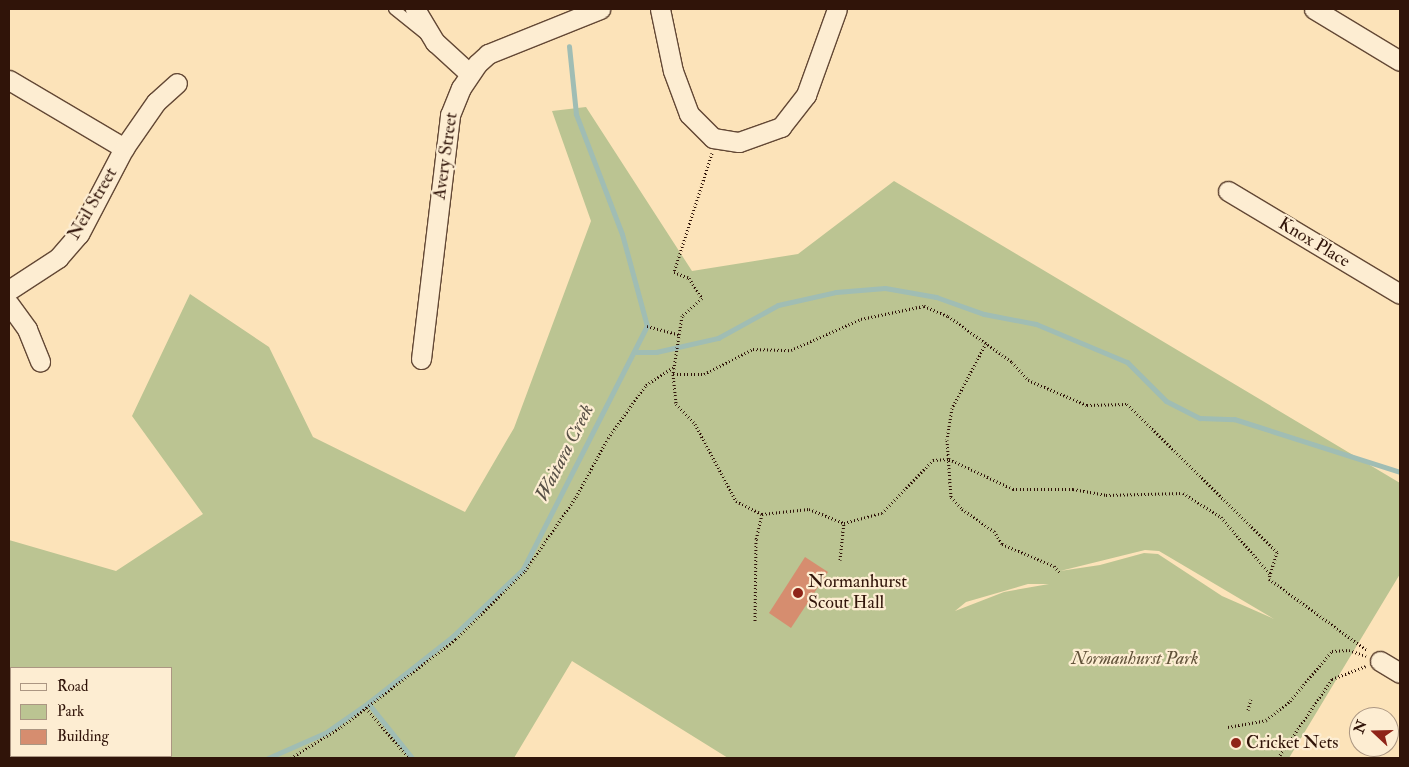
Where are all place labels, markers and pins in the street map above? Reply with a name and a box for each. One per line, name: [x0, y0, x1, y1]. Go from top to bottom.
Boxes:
place label: Normanhurst Scout Hall: [808, 572, 907, 614]
marker: Normanhurst Scout Hall: [792, 587, 804, 599]
place label: Cricket Nets: [1246, 732, 1338, 754]
marker: Cricket Nets: [1230, 737, 1242, 749]

